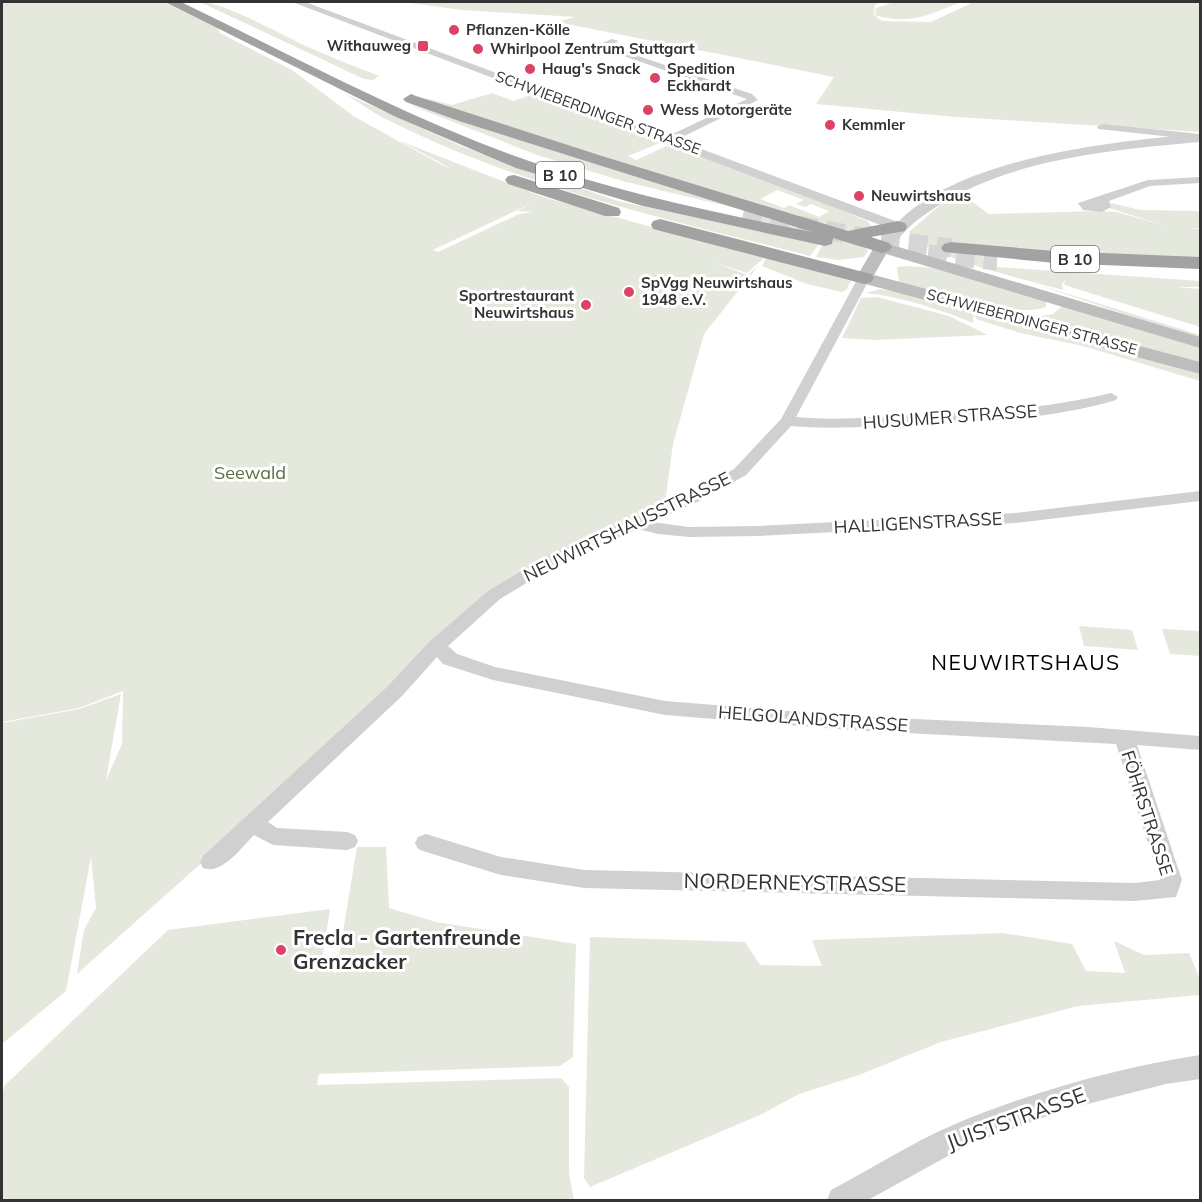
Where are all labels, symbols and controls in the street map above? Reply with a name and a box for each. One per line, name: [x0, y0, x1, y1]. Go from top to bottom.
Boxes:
place label: Pflanzen-Kölle: [466, 20, 570, 39]
marker: Pflanzen-Kölle: [447, 23, 461, 37]
place label: Withauweg: [327, 36, 411, 55]
marker: Withauweg: [416, 39, 430, 53]
place label: Whirlpool Zentrum Stuttgart: [490, 39, 695, 58]
marker: Whirlpool Zentrum Stuttgart: [471, 42, 485, 56]
place label: Haug's Snack: [542, 59, 641, 78]
place label: Spedition Eckhardt: [667, 59, 735, 95]
marker: Haug's Snack: [523, 62, 537, 76]
street label: SCHWIEBERDINGER STRASSE: [493, 66, 704, 159]
marker: Spedition Eckhardt: [648, 71, 662, 85]
place label: Wess Motorgeräte: [660, 100, 792, 119]
marker: Wess Motorgeräte: [641, 103, 655, 117]
place label: Kemmler: [842, 115, 905, 134]
marker: Kemmler: [823, 118, 837, 132]
road number: B 10: [536, 162, 584, 188]
place label: Neuwirtshaus: [871, 186, 971, 205]
marker: Neuwirtshaus: [852, 189, 866, 203]
road number: B 10: [1051, 246, 1099, 272]
place label: SpVgg Neuwirtshaus 1948 e.V.: [641, 273, 793, 309]
street label: SCHWIEBERDINGER STRASSE: [925, 284, 1140, 359]
marker: SpVgg Neuwirtshaus 1948 e.V.: [622, 285, 636, 299]
place label: Sportrestaurant Neuwirtshaus: [459, 286, 574, 322]
marker: Sportrestaurant Neuwirtshaus: [579, 298, 593, 312]
street label: HUSUMER STRASSE: [862, 399, 1038, 434]
park label: Seewald: [214, 461, 286, 484]
street label: NEUWIRTSHAUSSTRASSE: [520, 466, 734, 587]
street label: HALLIGENSTRASSE: [833, 507, 1003, 538]
district label: NEUWIRTSHAUS: [931, 649, 1121, 675]
street label: HELGOLANDSTRASSE: [717, 700, 909, 737]
street label: FÖHRSTRASSE: [1116, 747, 1179, 878]
street label: NORDERNEYSTRASSE: [683, 867, 907, 897]
place label: Frecla - Gartenfreunde Grenzacker: [293, 924, 521, 974]
marker: Frecla - Gartenfreunde Grenzacker: [274, 943, 288, 957]
street label: JUISTSTRASSE: [943, 1081, 1089, 1155]

